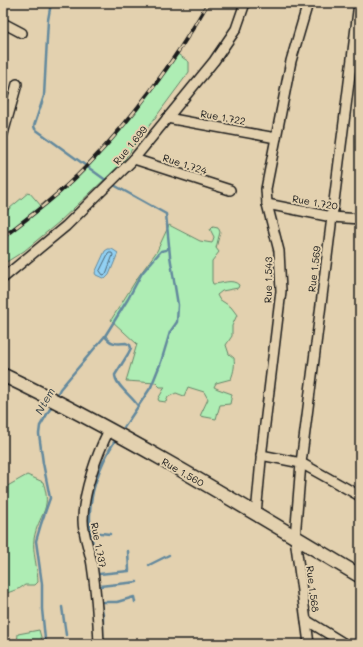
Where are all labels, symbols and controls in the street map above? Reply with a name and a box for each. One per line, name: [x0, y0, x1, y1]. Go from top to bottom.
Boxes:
street label: Rue 1.722: [199, 106, 247, 128]
street label: Rue 1.699: [110, 123, 150, 167]
street label: Rue 1.724: [161, 150, 209, 178]
street label: Rue 1.720: [291, 191, 339, 213]
street label: Rue 1.569: [304, 245, 324, 293]
street label: Rue 1.543: [261, 257, 275, 303]
water label: Ntem: [31, 384, 58, 417]
street label: Rue 1.560: [159, 454, 207, 490]
street label: Rue 1.737: [88, 521, 110, 569]
street label: Rue 1.568: [303, 565, 323, 613]

